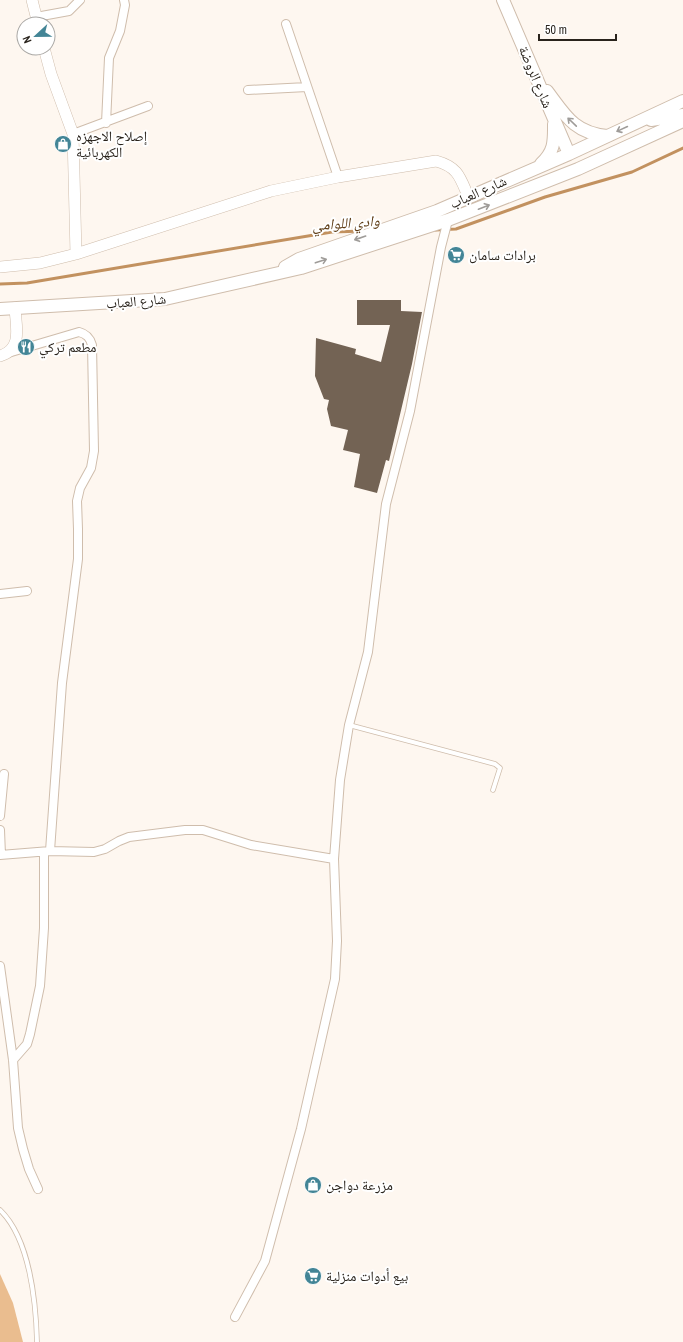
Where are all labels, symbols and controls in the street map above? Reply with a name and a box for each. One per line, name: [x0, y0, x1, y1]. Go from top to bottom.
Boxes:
north arrow: [16, 16, 56, 56]
scale bar: [539, 16, 616, 42]
text: 50 m: [545, 22, 567, 38]
text: N: [19, 34, 34, 45]
street label: شارع الروضة: [514, 43, 557, 111]
one-way arrow: [567, 117, 577, 127]
one-way arrow: [617, 126, 629, 133]
place label: إصلاح الاجهزه الكهربائية: [76, 127, 147, 161]
shop icon: إصلاح الاجهزه الكهربائية: [53, 134, 73, 154]
street label: شارع العباب: [447, 172, 510, 213]
one-way arrow: [477, 202, 489, 210]
water label: وادي اللوامي: [311, 210, 381, 237]
one-way arrow: [354, 235, 367, 242]
supermarket icon: برادات سامان: [446, 245, 466, 265]
place label: برادات سامان: [469, 246, 536, 264]
one-way arrow: [315, 257, 327, 265]
street label: شارع العباب: [105, 289, 167, 314]
restaurant icon: مطعم تركي: [16, 337, 36, 357]
place label: مطعم تركي: [39, 338, 96, 359]
shop icon: مزرعة دواجن: [303, 1175, 323, 1195]
place label: مزرعة دواجن: [326, 1176, 393, 1194]
supermarket icon: بيع أدوات منزلية: [303, 1266, 323, 1286]
place label: بيع أدوات منزلية: [326, 1267, 408, 1286]

